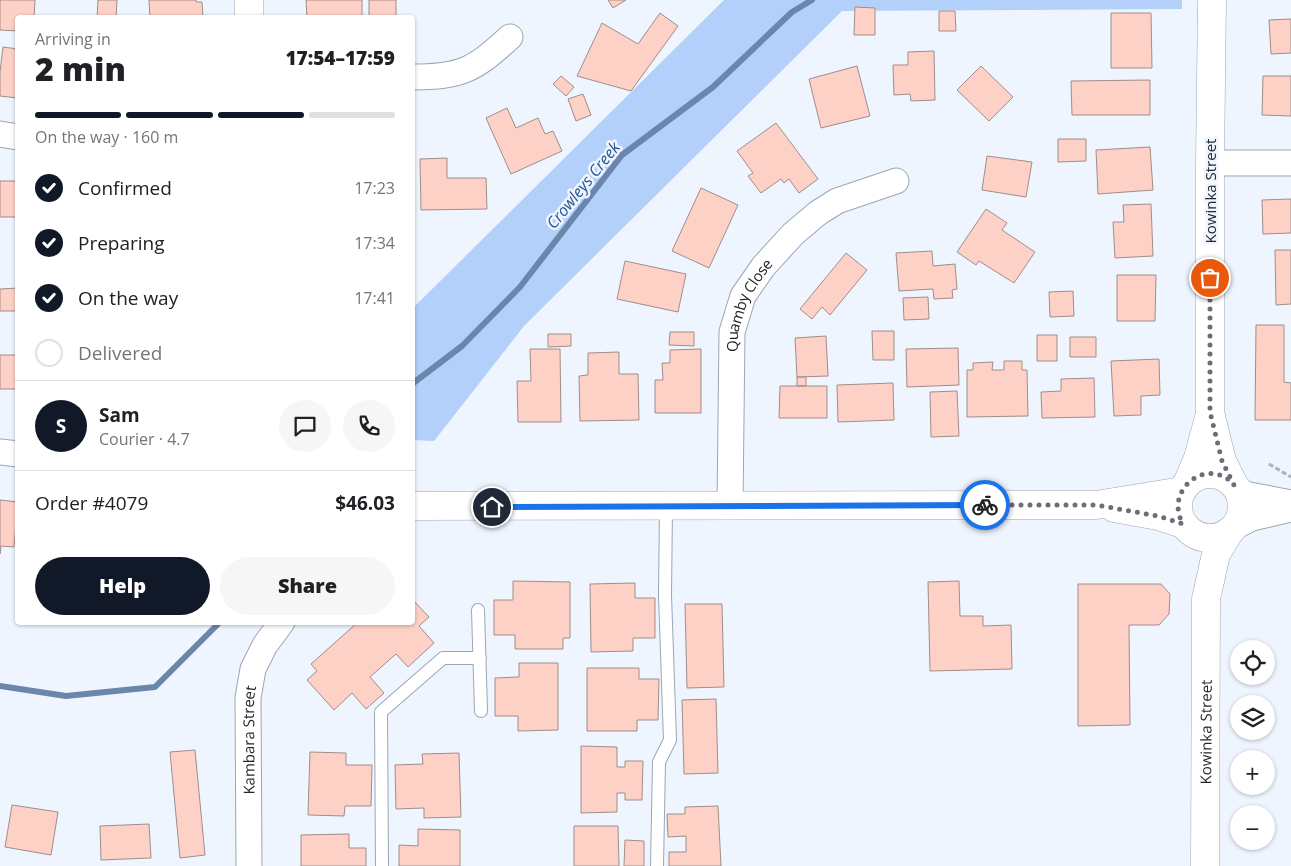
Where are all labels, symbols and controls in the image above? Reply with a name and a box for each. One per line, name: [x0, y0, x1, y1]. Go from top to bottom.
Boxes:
text: Arriving in: [35, 28, 111, 50]
text: 17:54–17:59: [285, 45, 395, 71]
text: 2 min: [35, 47, 126, 90]
text: On the way · 160 m: [35, 126, 178, 148]
water label: Crowleys Creek: [541, 136, 626, 233]
street label: Kowinka Street: [1200, 139, 1220, 243]
icon: check: [35, 174, 63, 202]
text: Confirmed: [78, 175, 172, 201]
text: 17:23: [354, 177, 395, 199]
icon: check: [35, 229, 63, 257]
text: Preparing: [78, 230, 165, 256]
text: 17:34: [354, 232, 395, 254]
street label: Quamby Close: [722, 254, 776, 352]
pin: [1189, 257, 1231, 299]
icon: bag: [1196, 264, 1224, 292]
icon: check: [35, 284, 63, 312]
text: On the way: [78, 285, 178, 311]
text: 17:41: [354, 287, 395, 309]
text: Delivered: [78, 340, 162, 366]
button: chat: [279, 400, 331, 452]
button: phone: [343, 400, 395, 452]
text: Sam: [99, 402, 140, 428]
text: S: [56, 413, 66, 439]
text: Courier · 4.7: [99, 428, 190, 450]
courier: [960, 480, 1010, 530]
pin: [471, 486, 513, 528]
text: Order #4079: [35, 490, 148, 516]
text: $46.03: [335, 490, 395, 516]
icon: bike: [971, 491, 999, 519]
icon: home: [478, 493, 506, 521]
button: Help: [35, 557, 210, 615]
button: Share: [220, 557, 395, 615]
map controls: [1230, 640, 1275, 850]
button: locate: [1230, 640, 1275, 685]
street label: Kowinka Street: [1195, 679, 1216, 785]
street label: Kambara Street: [238, 684, 260, 795]
button: layers: [1230, 695, 1275, 740]
button: +: [1230, 750, 1275, 795]
button: −: [1230, 805, 1275, 850]

